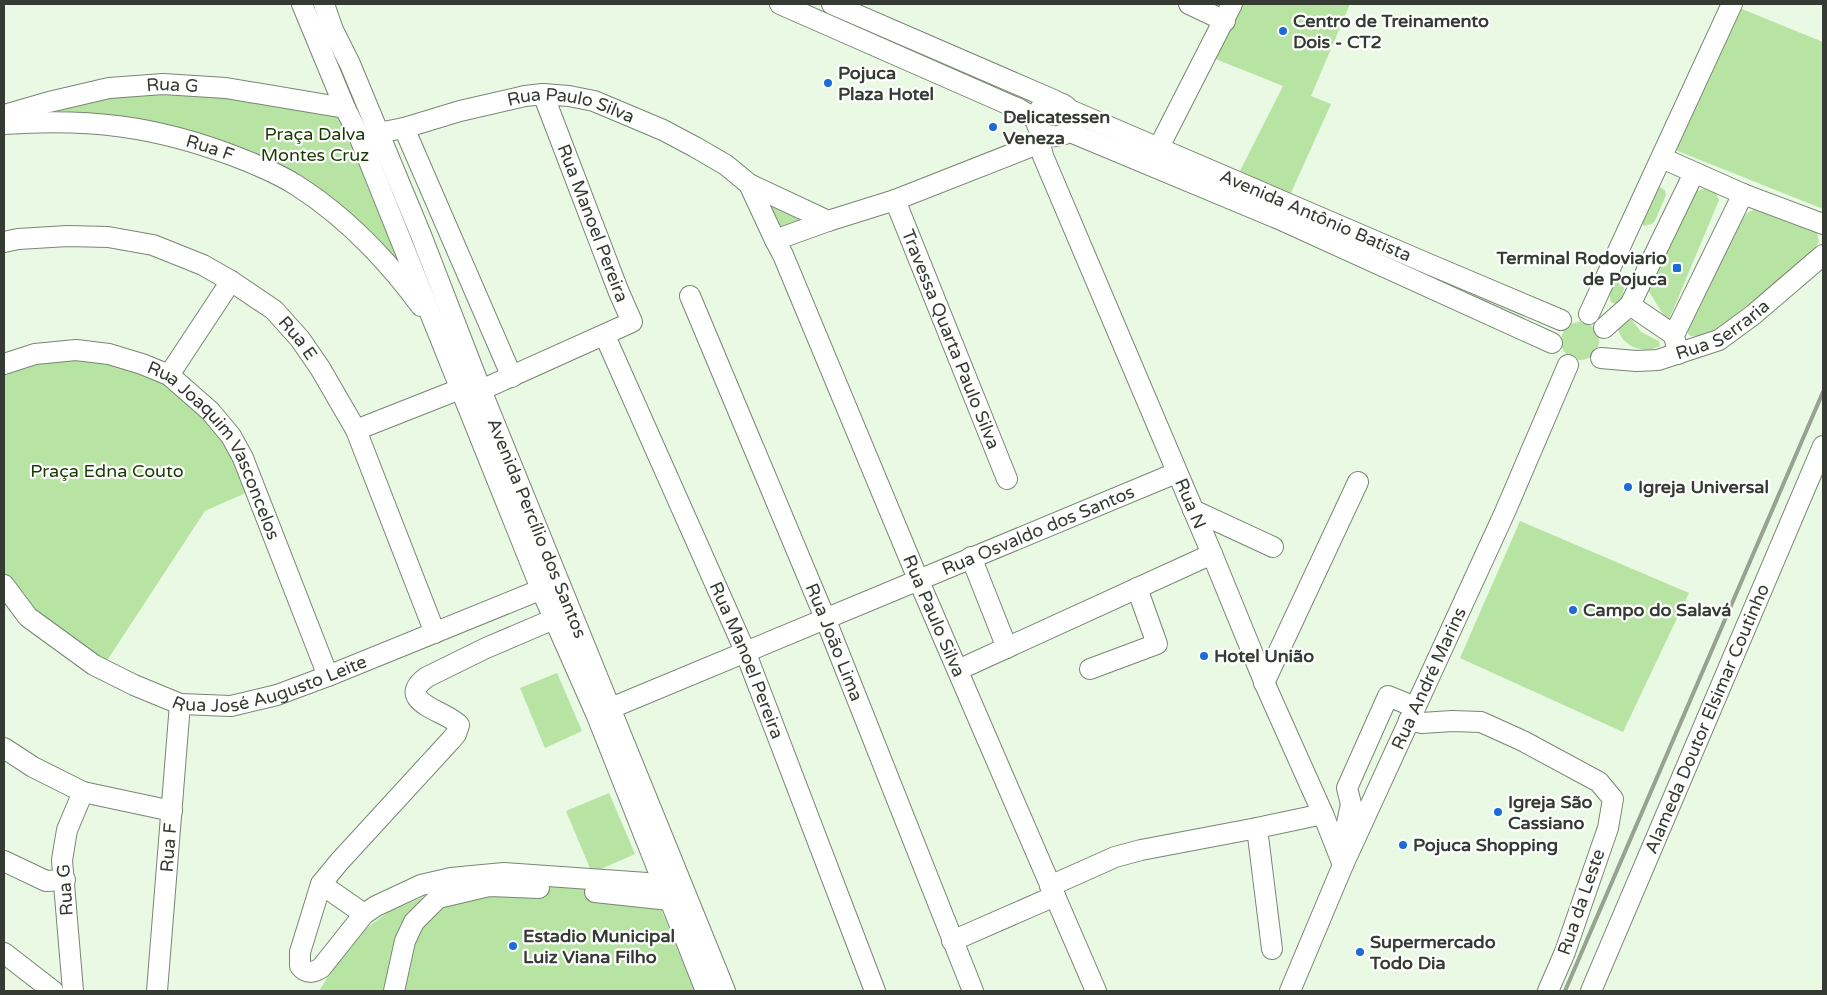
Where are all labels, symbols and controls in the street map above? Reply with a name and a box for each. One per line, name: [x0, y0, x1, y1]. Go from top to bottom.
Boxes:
place label: Centro de Treinamento Dois - CT2: [1293, 10, 1489, 53]
marker: Centro de Treinamento Dois - CT2: [1277, 25, 1289, 37]
place label: Pojuca Plaza Hotel: [838, 62, 934, 105]
street label: Rua G: [146, 73, 199, 97]
marker: Pojuca Plaza Hotel: [822, 77, 834, 89]
street label: Rua Paulo Silva: [505, 83, 638, 128]
place label: Delicatessen Veneza: [1003, 106, 1110, 149]
marker: Delicatessen Veneza: [987, 121, 999, 133]
park label: Praça Dalva Montes Cruz: [261, 123, 369, 166]
street label: Rua F: [183, 130, 237, 166]
street label: Rua Manoel Pereira: [553, 141, 633, 305]
street label: Avenida Antônio Batista: [1216, 165, 1415, 266]
street label: Travessa Quarta Paulo Silva: [897, 226, 1005, 452]
place label: Terminal Rodoviario de Pojuca: [1495, 247, 1667, 290]
marker: Terminal Rodoviario de Pojuca: [1671, 262, 1683, 274]
street label: Rua Serraria: [1673, 295, 1774, 364]
street label: Rua E: [274, 311, 322, 364]
street label: Rua Joaquim Vasconcelos: [144, 356, 285, 543]
street label: Avenida Percílio dos Santos: [483, 415, 592, 641]
park label: Praça Edna Couto: [30, 460, 184, 482]
street label: Rua N: [1170, 475, 1211, 532]
place label: Igreja Universal: [1638, 476, 1769, 498]
street label: Rua Osvaldo dos Santos: [938, 481, 1138, 580]
marker: Igreja Universal: [1622, 481, 1634, 493]
street label: Rua Paulo Silva: [898, 552, 970, 680]
street label: Rua Manoel Pereira: [705, 578, 789, 742]
street label: Rua João Lima: [801, 580, 868, 704]
street label: Alameda Doutor Elsimar Coutinho: [1640, 580, 1774, 857]
place label: Campo do Salavá: [1583, 599, 1731, 621]
street label: Rua André Marins: [1386, 604, 1471, 753]
marker: Campo do Salavá: [1567, 604, 1579, 616]
place label: Hotel União: [1214, 645, 1314, 667]
marker: Hotel União: [1198, 650, 1210, 662]
street label: Rua José Augusto Leite: [169, 651, 370, 717]
place label: Igreja São Cassiano: [1508, 791, 1593, 834]
marker: Igreja São Cassiano: [1492, 806, 1504, 818]
street label: Rua F: [156, 822, 181, 873]
place label: Pojuca Shopping: [1413, 834, 1558, 856]
marker: Pojuca Shopping: [1397, 839, 1409, 851]
street label: Rua da Leste: [1553, 846, 1609, 958]
street label: Rua G: [52, 863, 78, 917]
place label: Estadio Municipal Luiz Viana Filho: [523, 925, 675, 968]
place label: Supermercado Todo Dia: [1369, 931, 1496, 974]
marker: Estadio Municipal Luiz Viana Filho: [507, 940, 519, 952]
marker: Supermercado Todo Dia: [1354, 946, 1366, 958]

